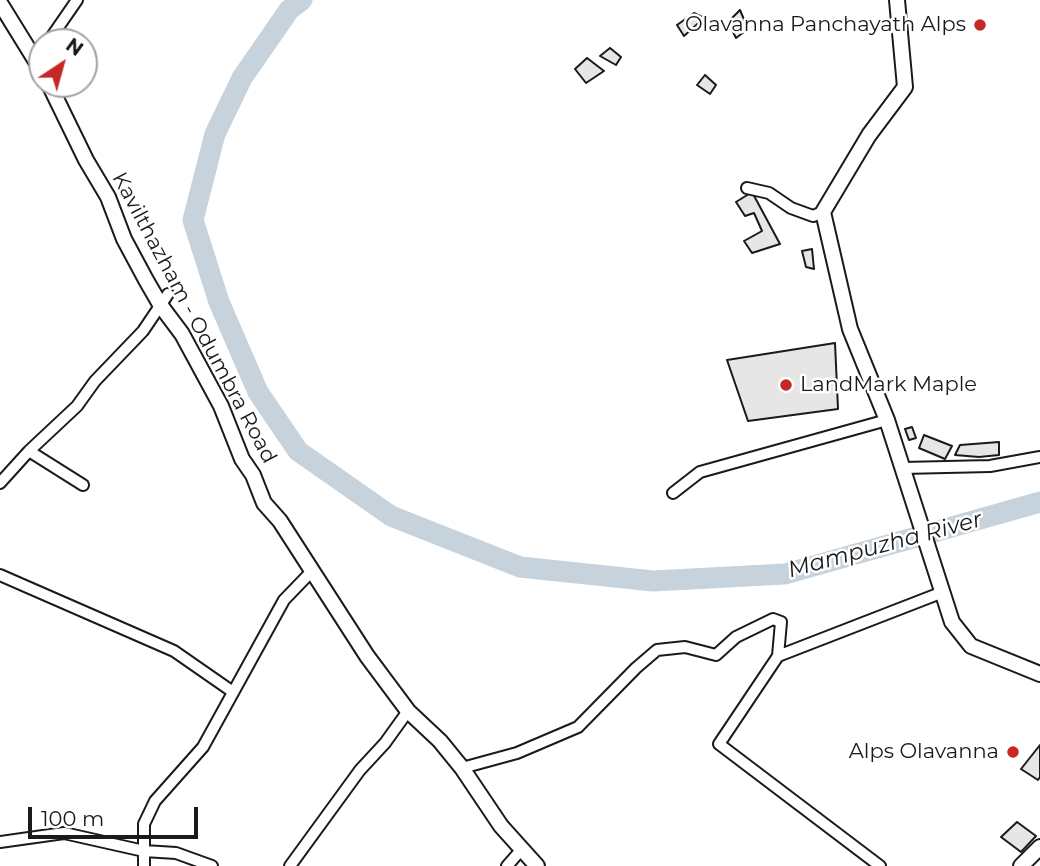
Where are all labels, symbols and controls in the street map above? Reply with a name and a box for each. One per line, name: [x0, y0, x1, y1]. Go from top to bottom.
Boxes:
place label: Olavanna Panchayath Alps: [685, 12, 966, 38]
marker: Olavanna Panchayath Alps: [972, 17, 988, 33]
north arrow: [28, 28, 98, 98]
text: N: [61, 33, 87, 61]
street label: Kavilthazham - Odumbra Road: [106, 168, 282, 468]
place label: LandMark Maple: [800, 372, 977, 398]
marker: LandMark Maple: [778, 377, 794, 393]
water label: Mampuzha River: [785, 506, 985, 584]
place label: Alps Olavanna: [849, 739, 999, 765]
marker: Alps Olavanna: [1005, 744, 1021, 760]
scale bar: [32, 792, 201, 836]
text: 100 m: [41, 806, 104, 831]

